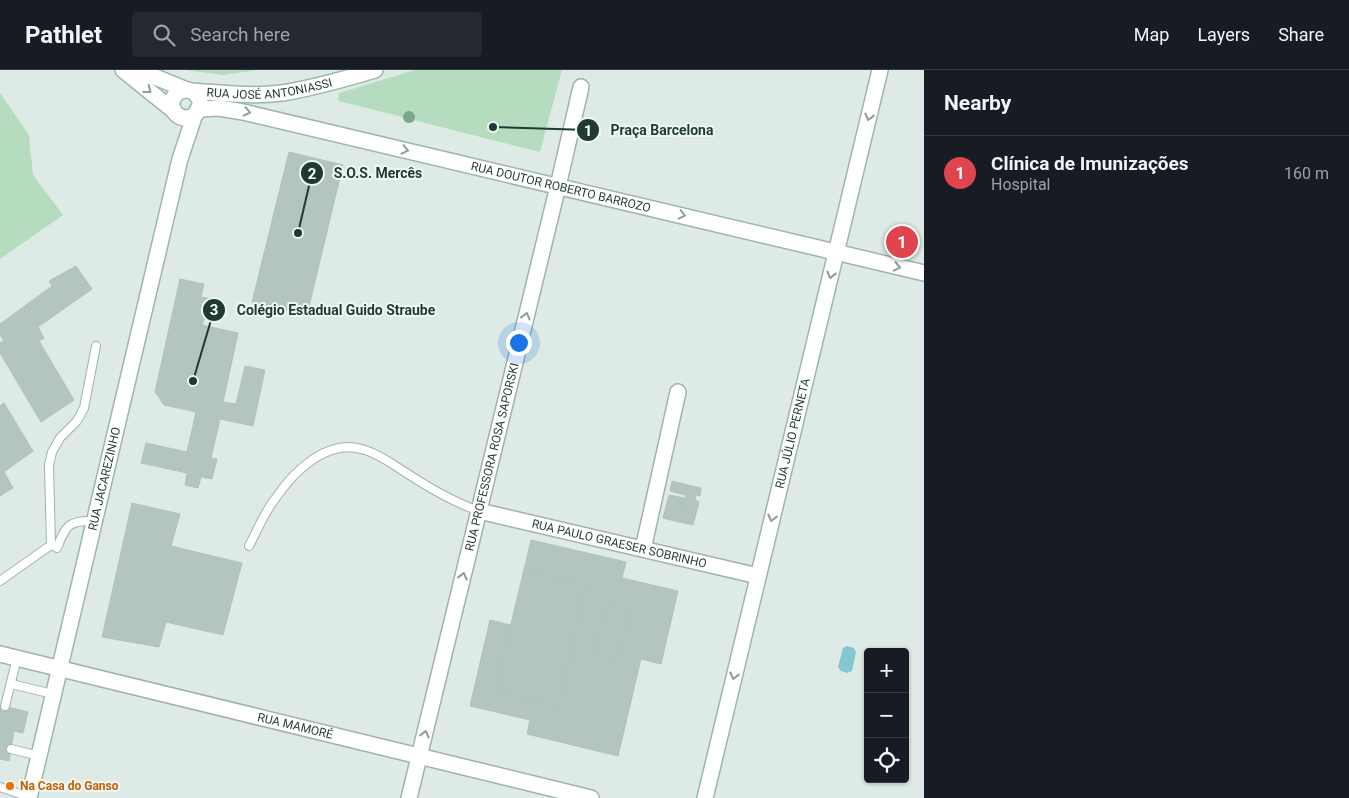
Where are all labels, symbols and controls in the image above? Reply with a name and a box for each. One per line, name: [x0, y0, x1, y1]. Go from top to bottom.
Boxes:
search box: [132, 12, 482, 57]
text: Pathlet: [25, 21, 102, 49]
icon: search: [150, 21, 178, 49]
text: Search here: [190, 23, 290, 46]
text: Map: [1134, 24, 1169, 45]
text: Layers: [1197, 24, 1250, 45]
text: Share: [1278, 24, 1324, 45]
street label: RUA JOSÉ ANTONIASSI: [206, 76, 334, 102]
one-way arrow: [142, 85, 151, 93]
text: Nearby: [944, 91, 1011, 115]
one-way arrow: [242, 106, 251, 117]
one-way arrow: [864, 113, 875, 122]
callout: Praça Barcelona: [576, 116, 724, 145]
text: 1: [584, 122, 592, 140]
text: Praça Barcelona: [611, 122, 714, 138]
one-way arrow: [400, 144, 409, 155]
text: Clínica de Imunizações: [991, 152, 1189, 175]
callout: S.O.S. Mercês: [299, 159, 433, 188]
street label: RUA DOUTOR ROBERTO BARROZO: [470, 159, 652, 215]
text: 1: [955, 164, 965, 183]
text: 160 m: [1284, 164, 1329, 183]
text: 2: [308, 165, 317, 183]
text: S.O.S. Mercês: [334, 165, 422, 181]
text: Hospital: [991, 175, 1051, 194]
one-way arrow: [678, 209, 687, 220]
pin: 1: [886, 223, 918, 261]
one-way arrow: [893, 261, 901, 271]
one-way arrow: [826, 271, 837, 280]
callout: Colégio Estadual Guido Straube: [202, 295, 445, 324]
text: 3: [210, 301, 218, 319]
text: Colégio Estadual Guido Straube: [237, 302, 436, 318]
one-way arrow: [520, 311, 531, 320]
your location: [506, 330, 532, 356]
street label: RUA PROFESSORA ROSA SAPORSKI: [462, 362, 522, 552]
street label: RUA JÚLIO PERNETA: [773, 377, 813, 490]
street label: RUA JACAREZINHO: [85, 426, 123, 532]
one-way arrow: [767, 514, 778, 523]
street label: RUA PAULO GRAESER SOBRINHO: [530, 517, 708, 571]
one-way arrow: [457, 571, 468, 580]
map controls: [864, 648, 909, 783]
button: +: [864, 648, 909, 693]
one-way arrow: [729, 672, 740, 681]
button: −: [864, 693, 909, 738]
street label: RUA MAMORÉ: [256, 710, 335, 742]
one-way arrow: [419, 729, 430, 738]
button: locate: [864, 738, 909, 783]
place label: Na Casa do Ganso: [20, 779, 119, 793]
marker: Na Casa do Ganso: [4, 780, 16, 792]

